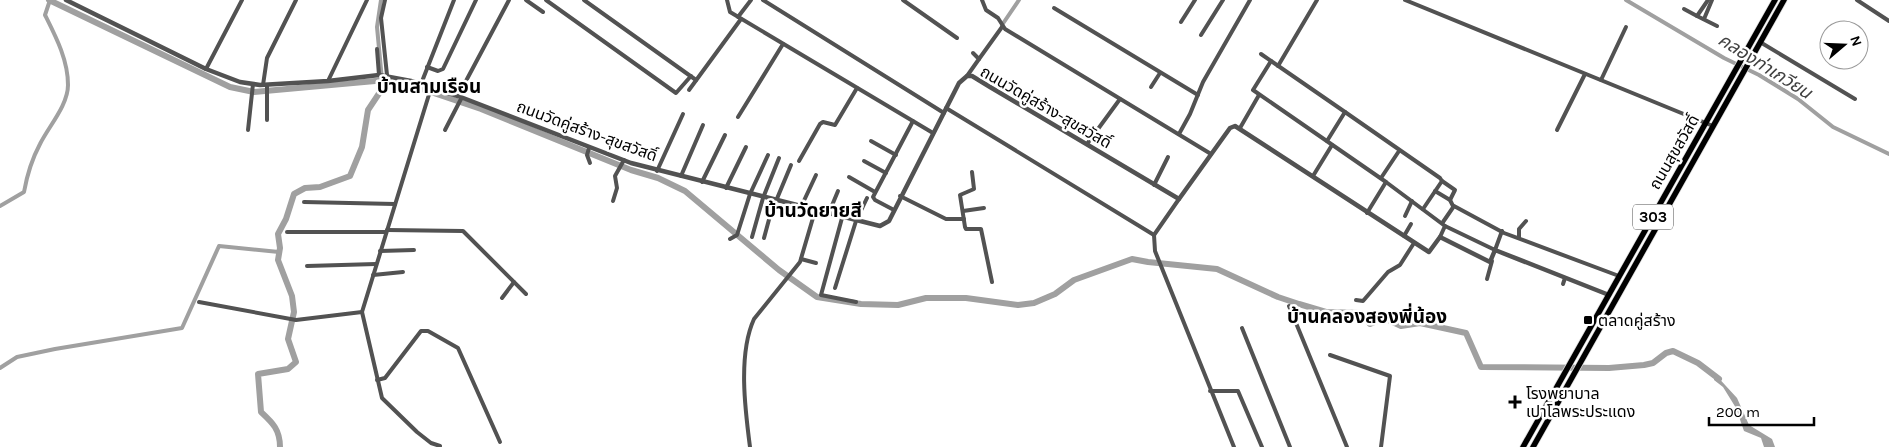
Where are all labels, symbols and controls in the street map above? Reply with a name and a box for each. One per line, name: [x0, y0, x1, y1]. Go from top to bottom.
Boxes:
north arrow: [1819, 20, 1869, 70]
water label: คลองท่าเกวียน: [1714, 29, 1817, 104]
text: N: [1846, 33, 1865, 48]
street label: ถนนวัดคู่สร้าง-สุขสวัสดิ์: [977, 62, 1115, 152]
district label: บ้านสามเรือน: [377, 76, 481, 98]
street label: ถนนวัดคู่สร้าง-สุขสวัสดิ์: [514, 97, 660, 165]
street label: ถนนสุขสวัสดิ์: [1645, 111, 1703, 193]
district label: บ้านวัดยายสี: [764, 200, 862, 222]
road number: 303: [1633, 204, 1673, 230]
district label: บ้านคลองสองพี่น้อง: [1287, 303, 1447, 328]
place label: ตลาดคู่สร้าง: [1598, 311, 1676, 330]
marker: ตลาดคู่สร้าง: [1582, 314, 1594, 326]
place label: โรงพยาบาล เปาโลพระประแดง: [1526, 384, 1635, 421]
scale bar: [1709, 394, 1814, 426]
marker: โรงพยาบาล เปาโลพระประแดง: [1508, 395, 1522, 409]
text: 200 m: [1716, 403, 1760, 421]

